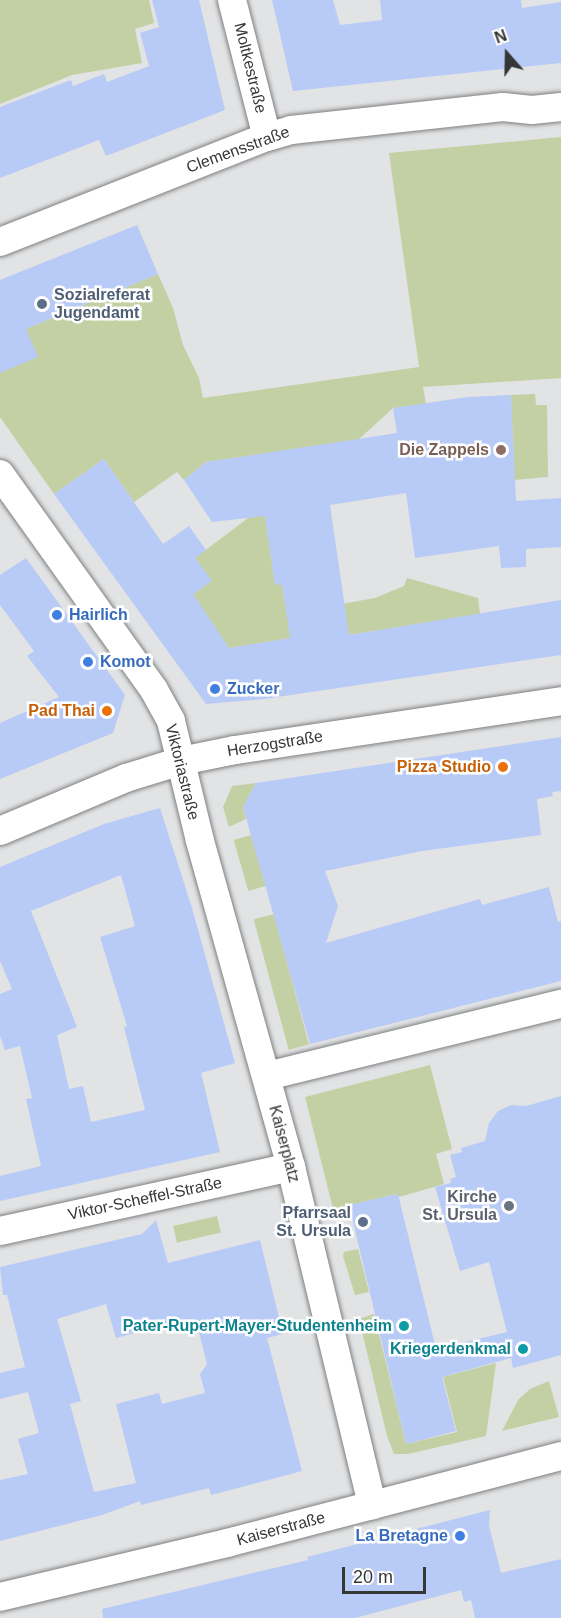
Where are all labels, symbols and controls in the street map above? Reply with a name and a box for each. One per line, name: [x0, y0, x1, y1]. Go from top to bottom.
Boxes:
street label: Moltkestraße: [230, 21, 270, 115]
north arrow: [477, 24, 537, 84]
text: N: [492, 27, 509, 47]
street label: Clemensstraße: [184, 122, 292, 178]
place label: Sozialreferat Jugendamt: [54, 285, 150, 323]
marker: Sozialreferat Jugendamt: [35, 297, 49, 311]
place label: Die Zappels: [399, 440, 489, 460]
marker: Die Zappels: [494, 443, 508, 457]
place label: Hairlich: [69, 605, 128, 625]
marker: Hairlich: [50, 608, 64, 622]
place label: Komot: [100, 652, 151, 672]
marker: Komot: [81, 655, 95, 669]
place label: Zucker: [227, 679, 279, 699]
marker: Zucker: [208, 682, 222, 696]
place label: Pad Thai: [28, 701, 95, 721]
marker: Pad Thai: [100, 704, 114, 718]
street label: Viktoriastraße: [161, 722, 203, 822]
street label: Herzogstraße: [226, 727, 324, 761]
place label: Pizza Studio: [397, 757, 491, 777]
marker: Pizza Studio: [496, 760, 510, 774]
street label: Kaiserplatz: [264, 1103, 304, 1185]
street label: Viktor-Scheffel-Straße: [66, 1173, 224, 1225]
place label: Kirche St. Ursula: [422, 1187, 497, 1225]
marker: Kirche St. Ursula: [502, 1199, 516, 1213]
place label: Pfarrsaal St. Ursula: [276, 1203, 351, 1241]
marker: Pfarrsaal St. Ursula: [356, 1215, 370, 1229]
place label: Pater-Rupert-Mayer-Studentenheim: [123, 1316, 392, 1336]
marker: Pater-Rupert-Mayer-Studentenheim: [397, 1319, 411, 1333]
place label: Kriegerdenkmal: [390, 1339, 511, 1359]
marker: Kriegerdenkmal: [516, 1342, 530, 1356]
street label: Kaiserstraße: [235, 1508, 327, 1550]
place label: La Bretagne: [356, 1526, 448, 1546]
marker: La Bretagne: [453, 1529, 467, 1543]
scale bar: [345, 1555, 429, 1593]
text: 20 m: [353, 1567, 393, 1587]

